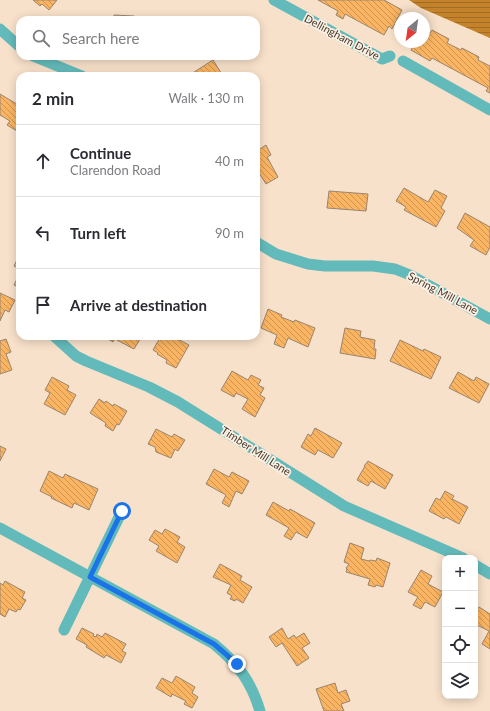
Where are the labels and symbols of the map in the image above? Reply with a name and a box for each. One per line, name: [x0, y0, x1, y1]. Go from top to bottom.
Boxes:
street label: Dellingham Drive: [302, 11, 382, 62]
north arrow: [394, 12, 430, 48]
street label: Spring Mill Lane: [406, 269, 481, 317]
street label: Timber Mill Lane: [219, 423, 294, 478]
route start: [113, 502, 131, 520]
route end: [228, 655, 246, 673]

